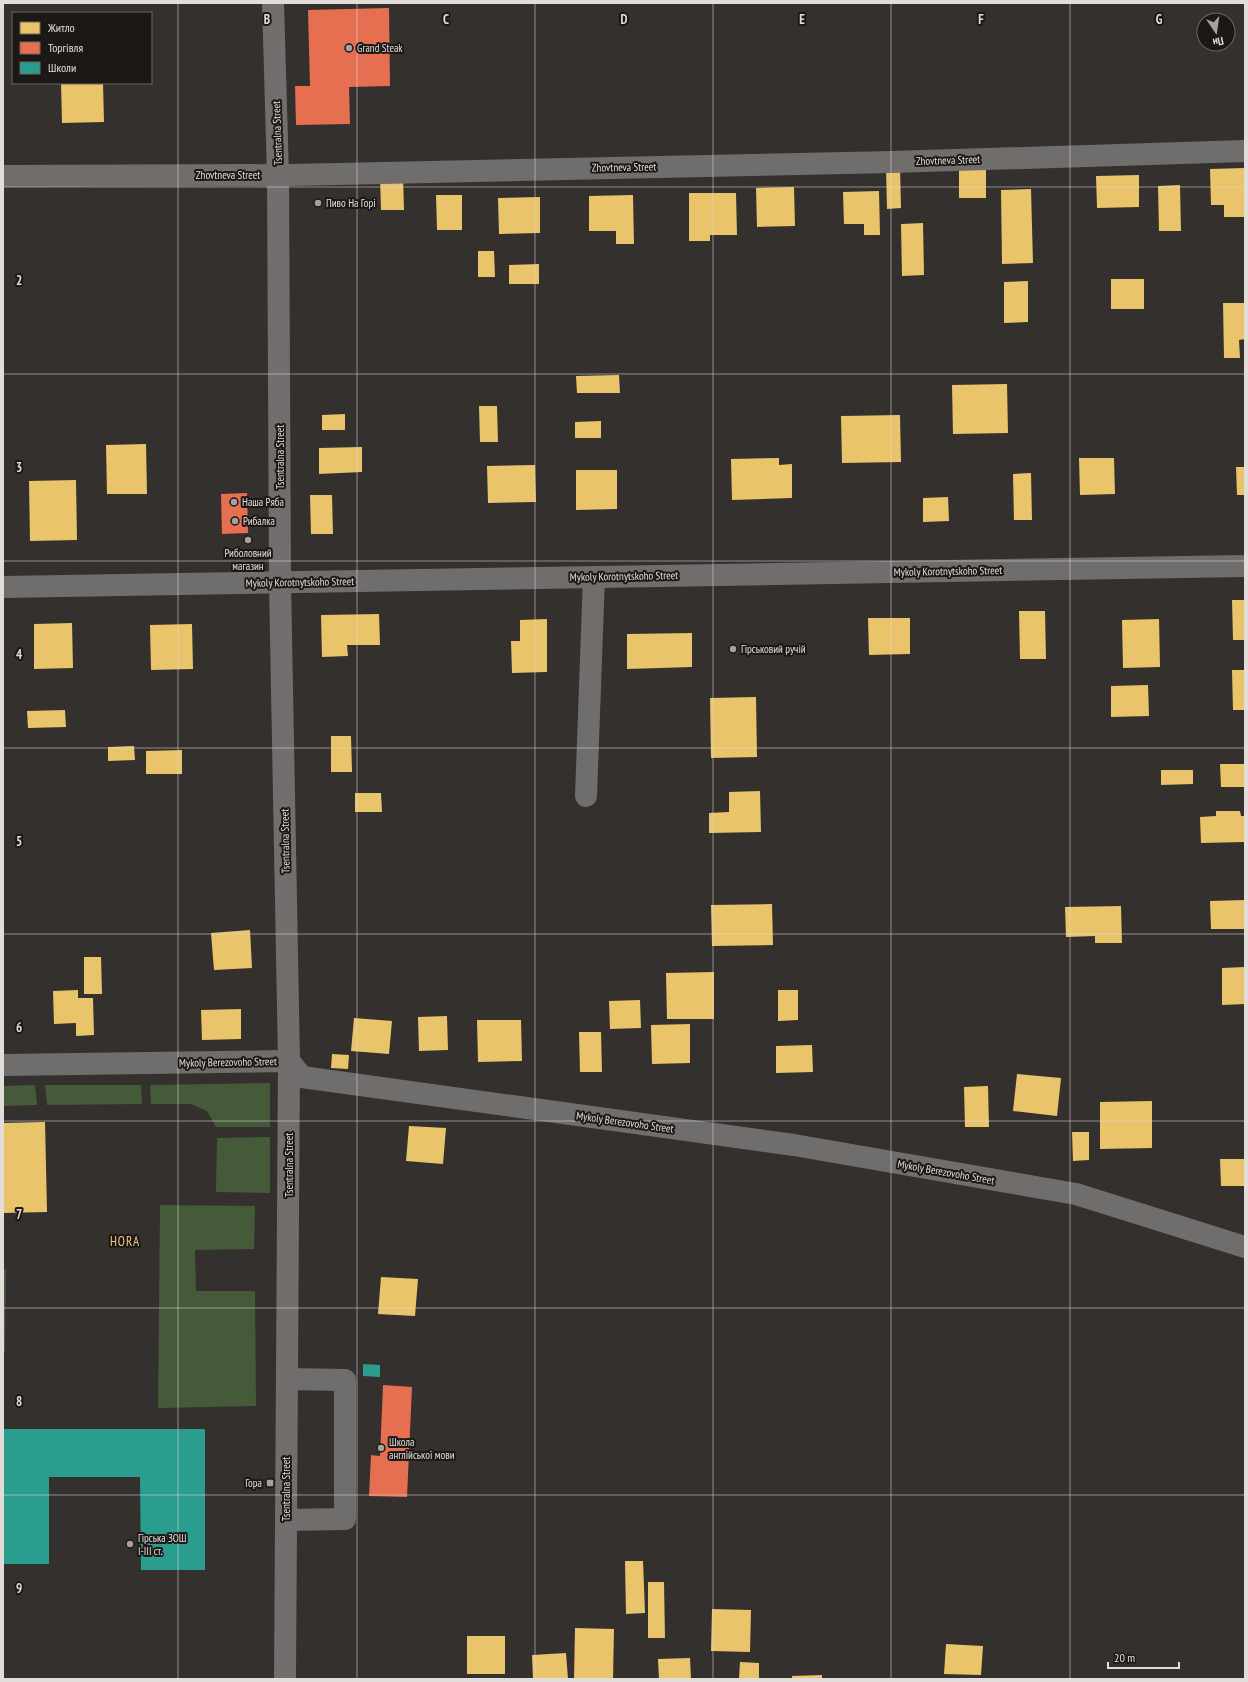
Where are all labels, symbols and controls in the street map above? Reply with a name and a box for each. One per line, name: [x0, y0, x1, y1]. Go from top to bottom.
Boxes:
text: B: [264, 11, 270, 28]
text: C: [443, 11, 449, 28]
text: D: [621, 11, 628, 28]
text: E: [799, 11, 805, 28]
text: F: [978, 11, 984, 28]
text: G: [1156, 11, 1163, 28]
legend: [12, 12, 152, 84]
north arrow: [1196, 12, 1236, 52]
text: Житло: [47, 20, 75, 35]
text: Пн: [1211, 34, 1225, 50]
text: Торгівля: [48, 40, 83, 55]
place label: Grand Steak: [357, 41, 403, 55]
marker: Grand Steak: [344, 43, 354, 53]
text: Школи: [48, 60, 76, 75]
street label: Tsentralna Street: [269, 101, 285, 165]
street label: Zhovtneva Street: [915, 152, 981, 168]
street label: Zhovtneva Street: [592, 159, 656, 175]
street label: Zhovtneva Street: [196, 168, 260, 182]
place label: Пиво На Горі: [326, 196, 376, 210]
marker: Пиво На Горі: [313, 198, 323, 208]
text: 2: [16, 272, 22, 289]
street label: Tsentralna Street: [273, 425, 287, 489]
text: 3: [16, 459, 22, 476]
place label: Наша Ряба: [242, 495, 284, 509]
marker: Наша Ряба: [229, 497, 239, 507]
place label: Рибалка: [243, 514, 275, 528]
marker: Рибалка: [230, 516, 240, 526]
marker: Риболовний магазин: [243, 535, 253, 545]
place label: Риболовний магазин: [224, 546, 272, 573]
street label: Mykoly Korotnytskoho Street: [894, 563, 1002, 579]
street label: Mykoly Korotnytskoho Street: [570, 568, 678, 584]
street label: Mykoly Korotnytskoho Street: [246, 574, 354, 590]
place label: Гірськовий ручій: [741, 642, 806, 656]
marker: Гірськовий ручій: [728, 644, 738, 654]
text: 4: [16, 646, 23, 663]
street label: Tsentralna Street: [277, 809, 293, 873]
text: 5: [16, 833, 22, 850]
text: 6: [16, 1019, 22, 1036]
street label: Mykoly Berezovoho Street: [179, 1054, 277, 1070]
street label: Mykoly Berezovoho Street: [575, 1108, 675, 1136]
street label: Tsentralna Street: [282, 1133, 296, 1197]
street label: Mykoly Berezovoho Street: [896, 1157, 996, 1187]
text: 7: [16, 1206, 22, 1223]
district label: HORA: [110, 1233, 140, 1250]
text: 8: [16, 1393, 22, 1410]
place label: Школа англійської мови: [389, 1435, 455, 1462]
marker: Школа англійської мови: [376, 1443, 386, 1453]
street label: Tsentralna Street: [279, 1457, 293, 1521]
place label: Гора: [245, 1476, 262, 1490]
marker: Гора: [265, 1478, 275, 1488]
place label: Гірська ЗОШ І-ІІІ ст.: [138, 1531, 186, 1558]
marker: Гірська ЗОШ І-ІІІ ст.: [125, 1539, 135, 1549]
text: 9: [16, 1580, 22, 1597]
scale bar: [1108, 1644, 1179, 1670]
text: 20 m: [1114, 1650, 1135, 1665]

